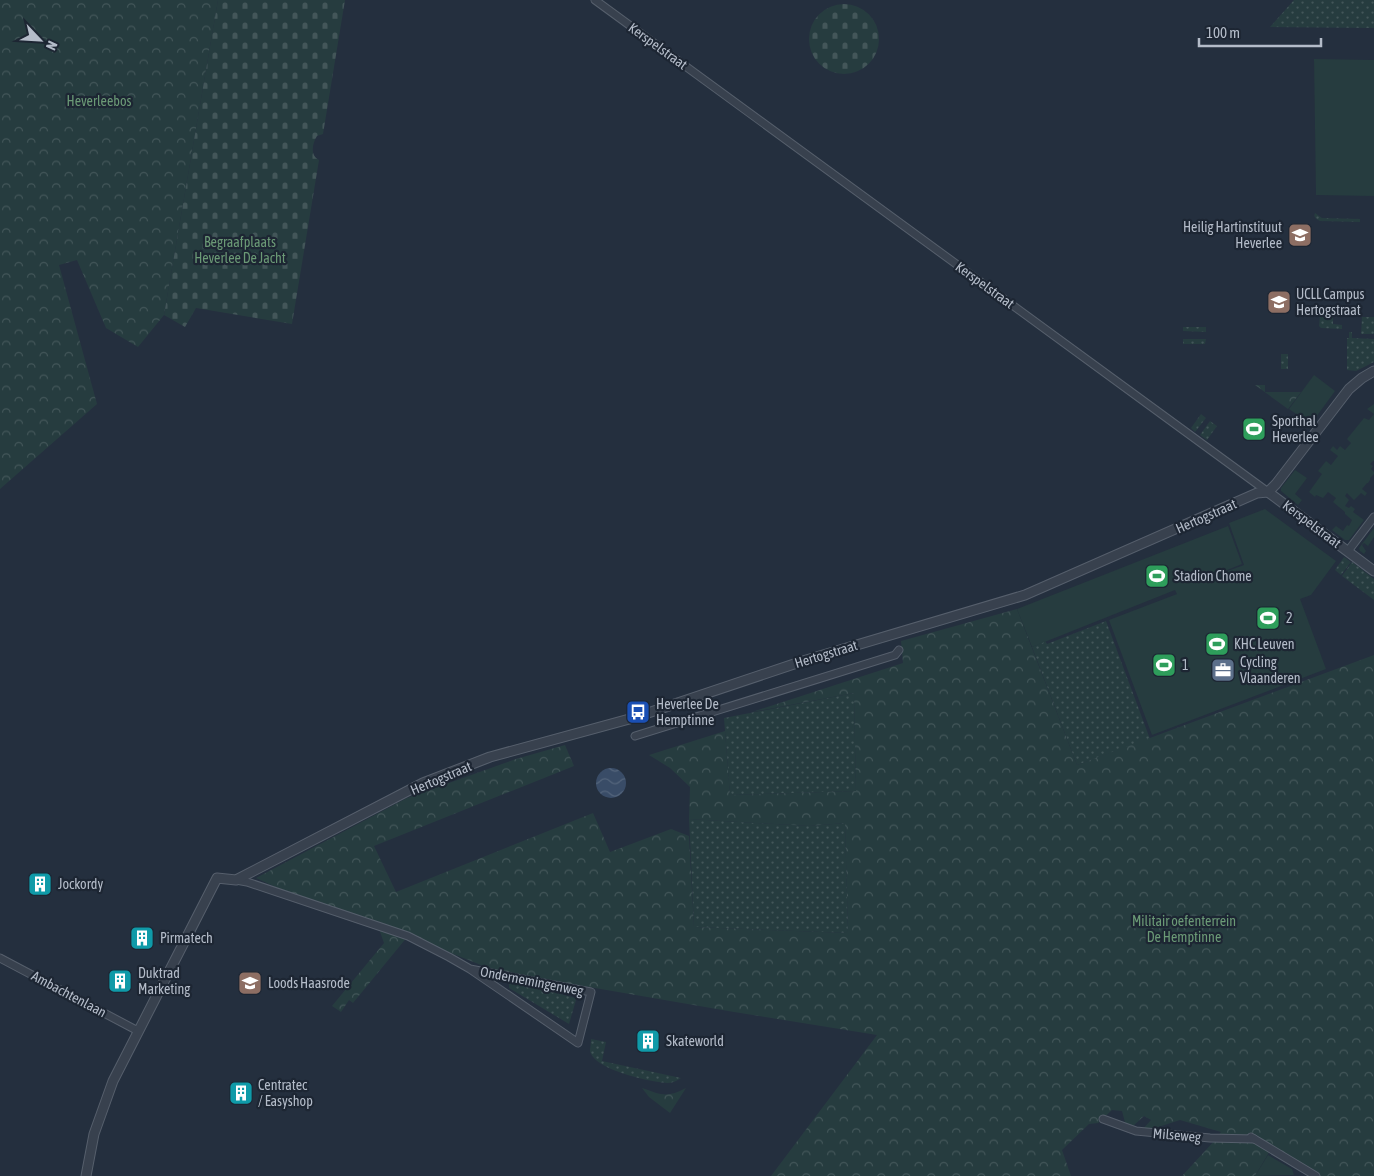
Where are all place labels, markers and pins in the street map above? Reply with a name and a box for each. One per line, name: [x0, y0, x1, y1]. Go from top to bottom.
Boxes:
place label: Heilig Hartinstituut Heverlee: [1183, 219, 1282, 251]
school or university icon: Heilig Hartinstituut Heverlee: [1287, 222, 1313, 248]
place label: UCLL Campus Hertogstraat: [1296, 286, 1365, 318]
school or university icon: UCLL Campus Hertogstraat: [1266, 289, 1292, 315]
place label: Sporthal Heverlee: [1272, 413, 1319, 445]
sports icon: Sporthal Heverlee: [1241, 416, 1267, 442]
sports icon: Stadion Chome: [1144, 563, 1170, 589]
place label: Stadion Chome: [1174, 568, 1252, 584]
sports icon: 2: [1255, 605, 1281, 631]
place label: 2: [1286, 610, 1293, 626]
sports icon: KHC Leuven: [1204, 631, 1230, 657]
place label: KHC Leuven: [1234, 636, 1295, 652]
sports icon: 1: [1151, 652, 1177, 678]
place label: Cycling Vlaanderen: [1240, 654, 1301, 686]
place label: 1: [1182, 657, 1189, 673]
office icon: Cycling Vlaanderen: [1210, 657, 1236, 683]
place label: Heverlee De Hemptinne: [656, 696, 719, 728]
bus stop icon: Heverlee De Hemptinne: [625, 699, 651, 725]
building icon: Jockordy: [27, 871, 53, 897]
place label: Jockordy: [58, 876, 103, 892]
building icon: Pirmatech: [129, 925, 155, 951]
place label: Pirmatech: [160, 930, 213, 946]
place label: Duktrad Marketing: [138, 965, 190, 997]
building icon: Duktrad Marketing: [107, 968, 133, 994]
school or university icon: Loods Haasrode: [237, 970, 263, 996]
place label: Loods Haasrode: [268, 975, 350, 991]
building icon: Skateworld: [635, 1028, 661, 1054]
place label: Skateworld: [666, 1033, 724, 1049]
place label: Centratec / Easyshop: [258, 1077, 313, 1109]
building icon: Centratec / Easyshop: [228, 1080, 254, 1106]

